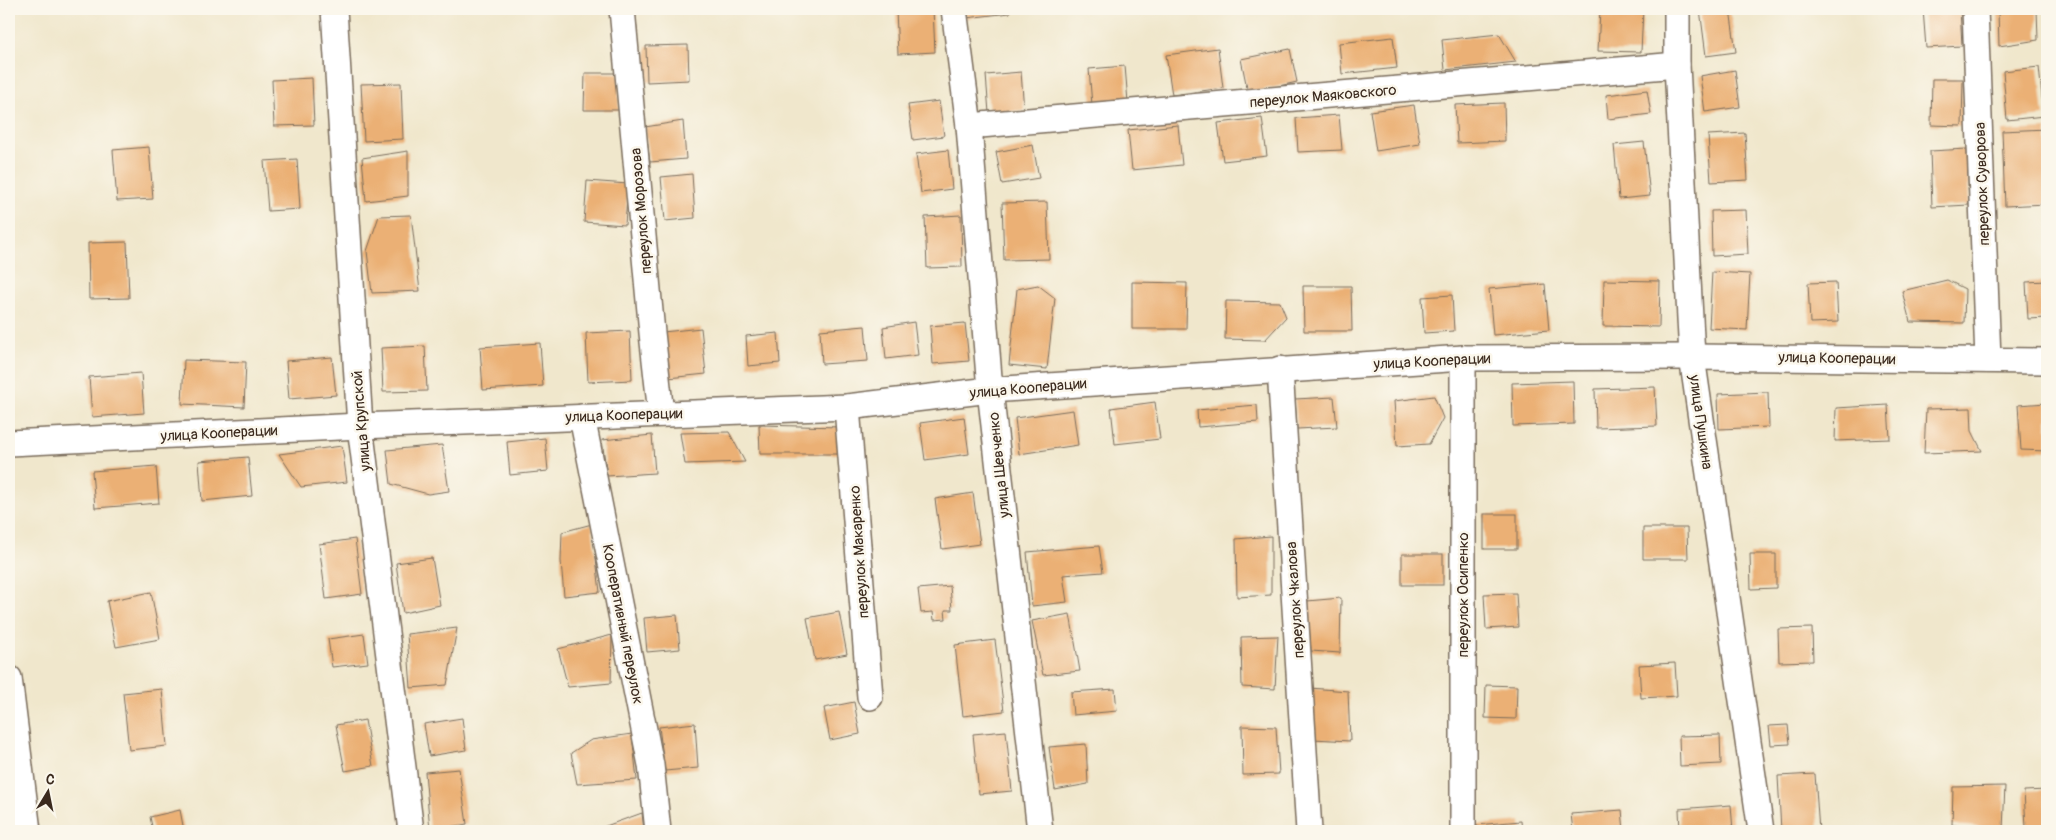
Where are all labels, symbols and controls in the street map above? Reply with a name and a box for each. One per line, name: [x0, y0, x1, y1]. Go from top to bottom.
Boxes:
street label: переулок Маяковского: [1249, 81, 1397, 112]
street label: переулок Суворова: [1971, 122, 1994, 246]
street label: переулок Морозова: [627, 147, 656, 275]
street label: улица Кооперации: [1777, 348, 1896, 369]
street label: улица Кооперации: [1372, 349, 1491, 374]
street label: улица Крупской: [348, 370, 375, 473]
street label: улица Пушкина: [1684, 372, 1717, 471]
street label: улица Кооперации: [968, 374, 1088, 403]
street label: улица Кооперации: [564, 404, 683, 427]
street label: улица Шевченко: [985, 411, 1015, 520]
street label: улица Кооперации: [159, 421, 278, 446]
street label: переулок Макаренко: [845, 485, 874, 619]
street label: переулок Осипенко: [1454, 533, 1473, 657]
street label: переулок Чкалова: [1282, 541, 1309, 659]
street label: Кооперативный переулок: [598, 542, 647, 706]
north arrow: [22, 768, 72, 818]
text: С: [44, 771, 56, 789]

